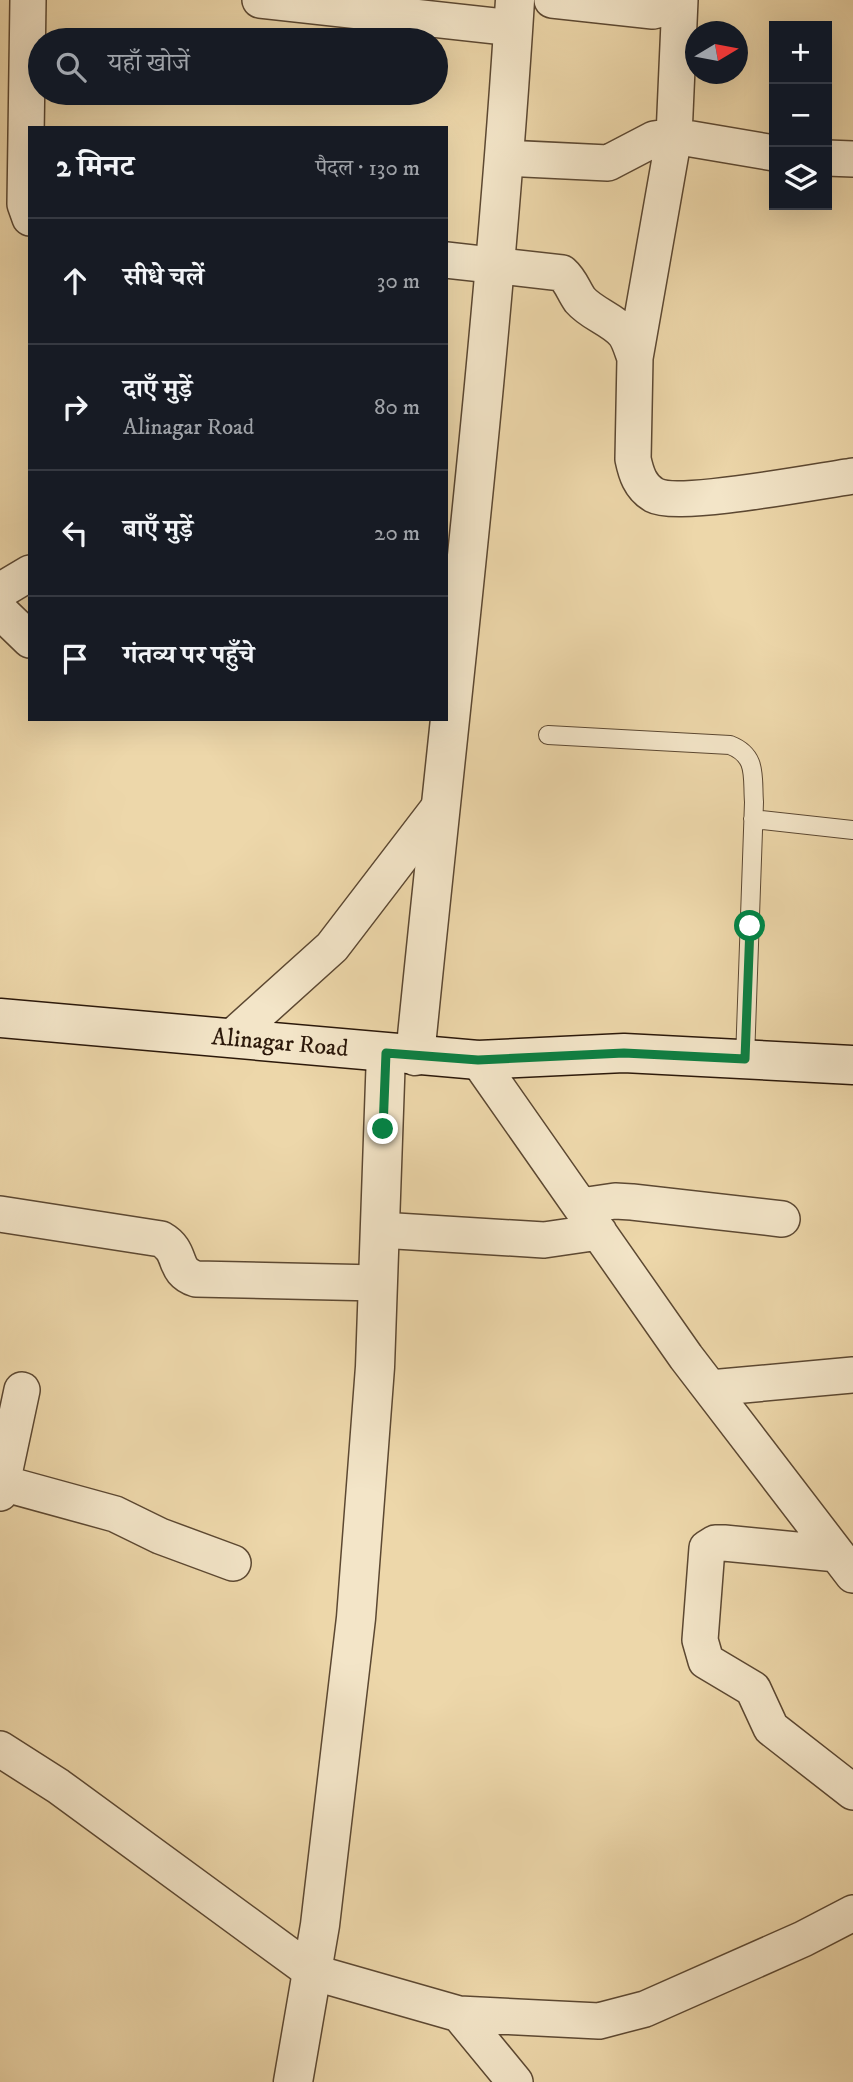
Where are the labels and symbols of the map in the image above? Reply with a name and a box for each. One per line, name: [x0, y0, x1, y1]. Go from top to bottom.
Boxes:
north arrow: [685, 21, 748, 84]
route start: [734, 910, 765, 941]
street label: Alinagar Road: [210, 1022, 350, 1064]
route end: [367, 1113, 398, 1144]

